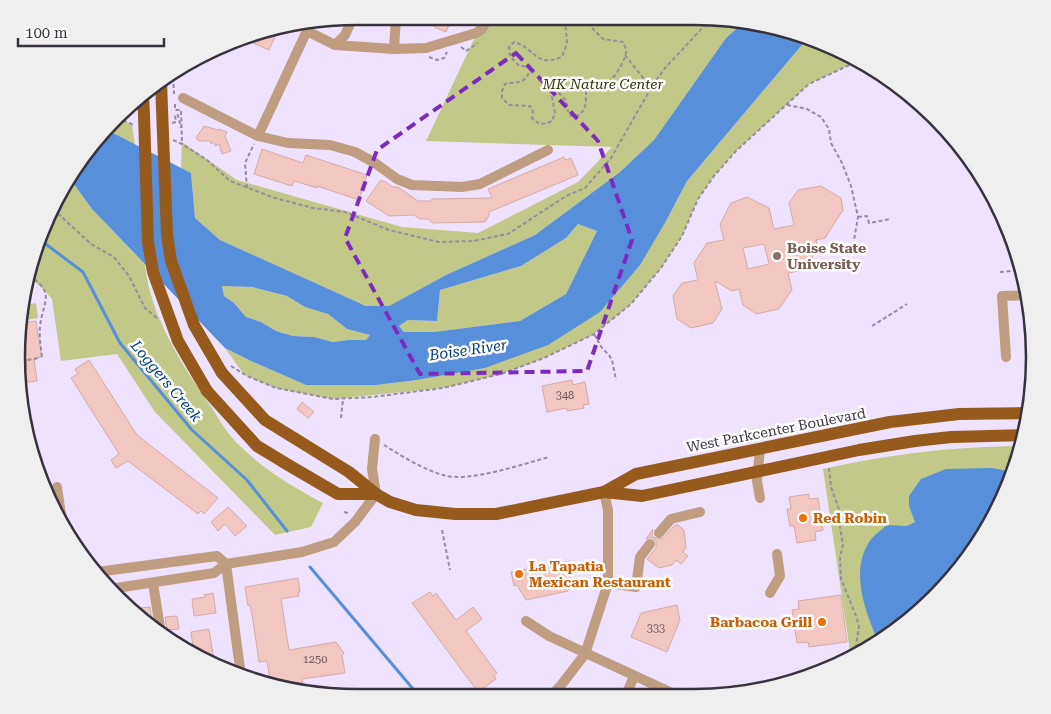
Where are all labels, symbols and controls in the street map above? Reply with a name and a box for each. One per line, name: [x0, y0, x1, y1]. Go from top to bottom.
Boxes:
scale bar: [18, 15, 164, 47]
text: 100 m: [25, 24, 68, 42]
park label: MK Nature Center: [542, 76, 663, 92]
place label: Boise State University: [787, 240, 866, 272]
marker: Boise State University: [771, 250, 783, 262]
water label: Loggers Creek: [126, 336, 206, 426]
water label: Boise River: [427, 336, 509, 364]
house number: 348: [556, 389, 574, 402]
street label: West Parkcenter Boulevard: [685, 405, 867, 455]
place label: Red Robin: [813, 510, 887, 526]
marker: Red Robin: [797, 512, 809, 524]
place label: La Tapatia Mexican Restaurant: [529, 558, 671, 590]
marker: La Tapatia Mexican Restaurant: [513, 568, 525, 580]
place label: Barbacoa Grill: [710, 614, 812, 630]
marker: Barbacoa Grill: [816, 616, 828, 628]
house number: 333: [647, 622, 665, 635]
house number: 1250: [303, 653, 327, 666]

